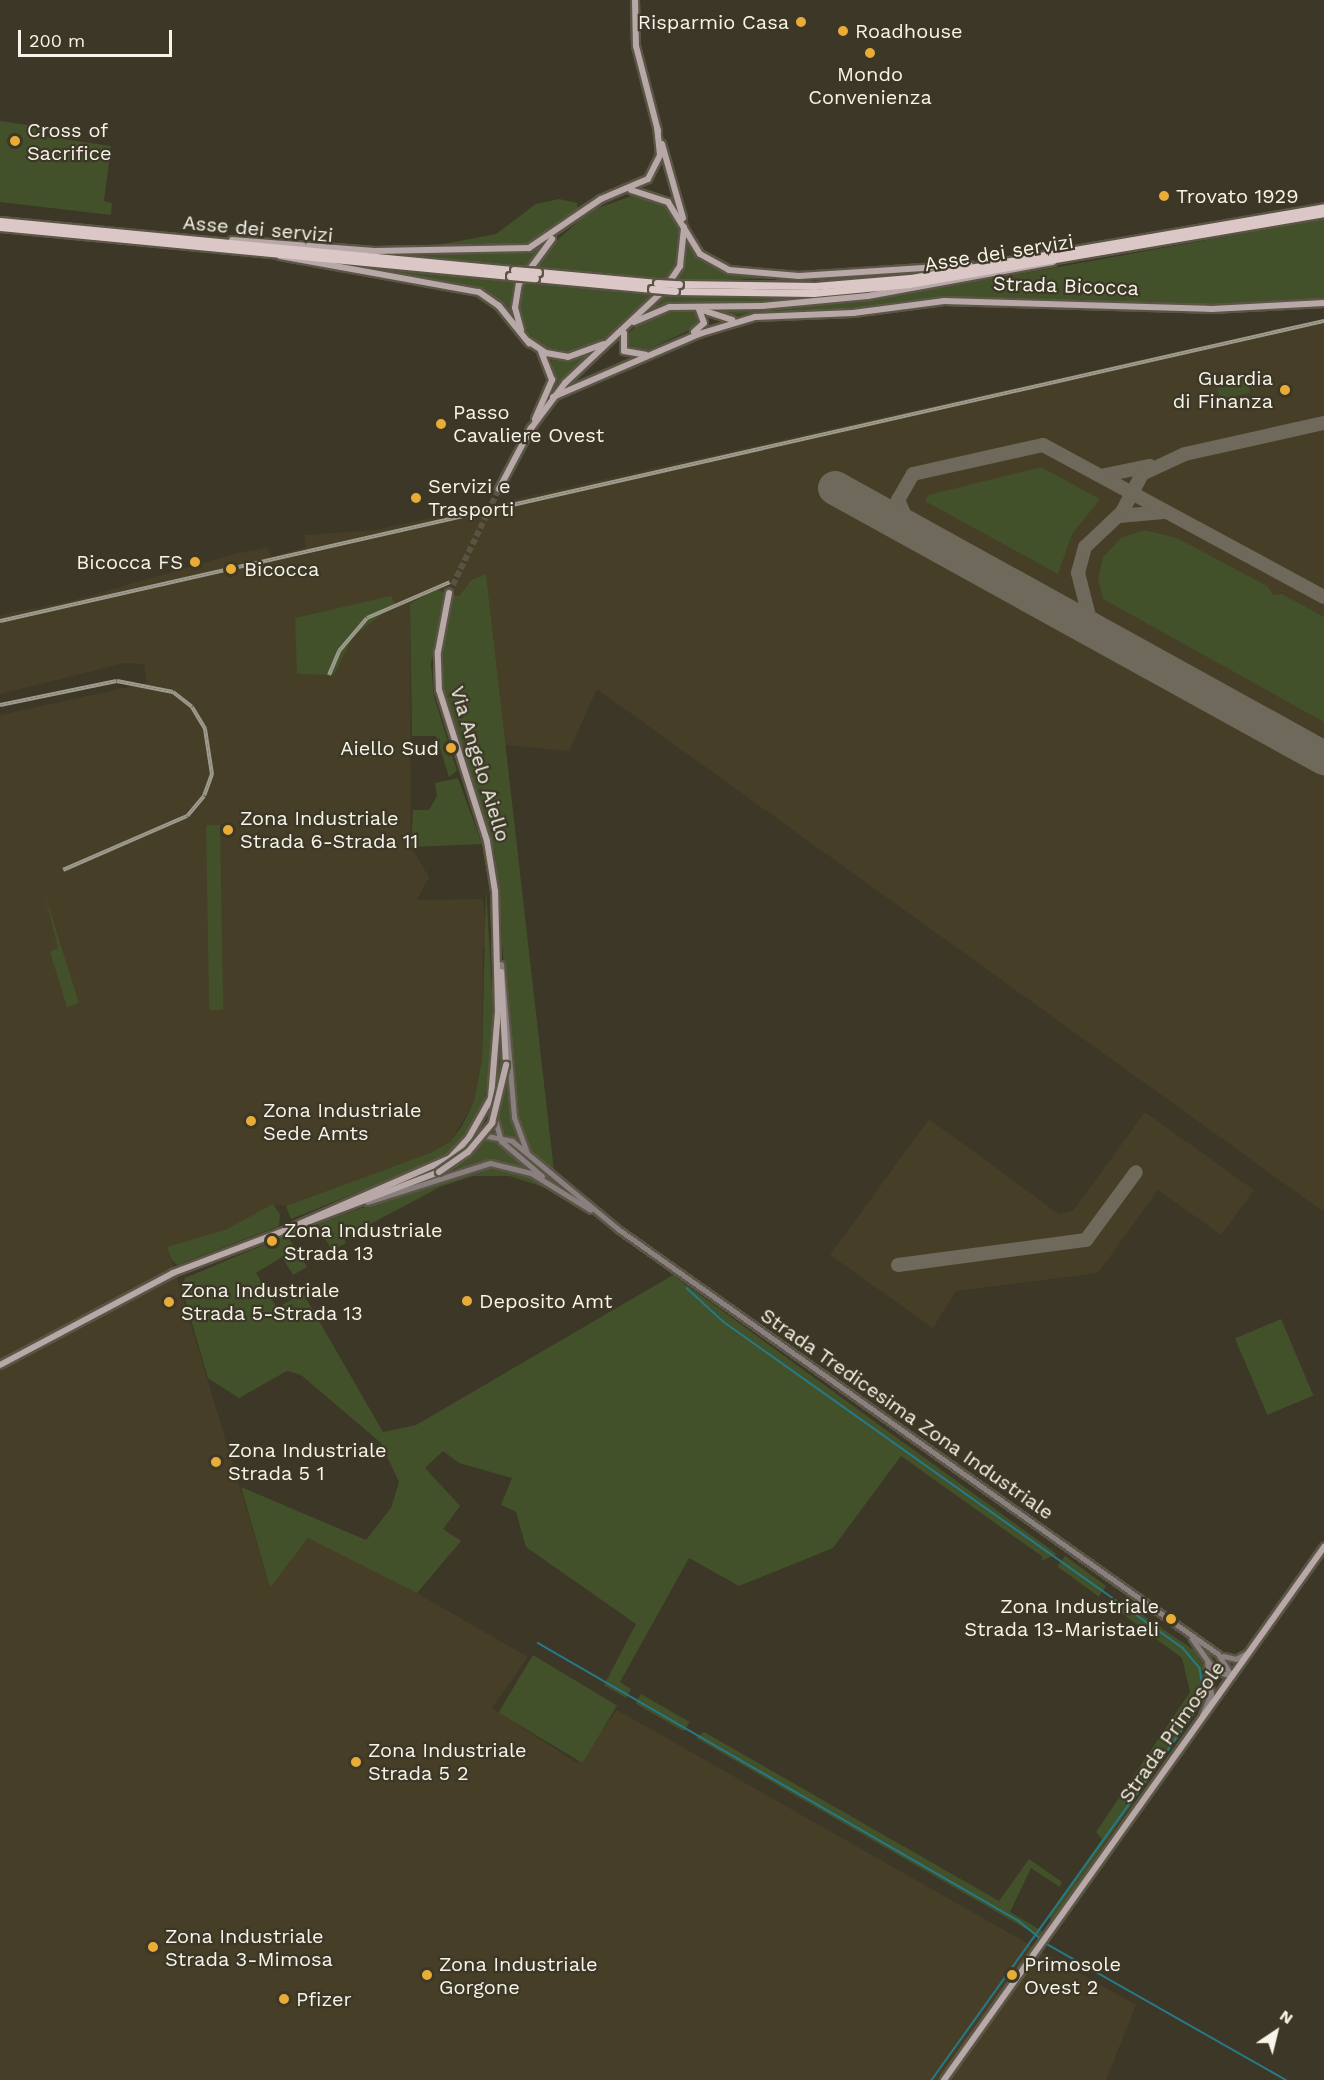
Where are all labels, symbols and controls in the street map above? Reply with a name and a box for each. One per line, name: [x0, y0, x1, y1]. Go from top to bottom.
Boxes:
place label: Risparmio Casa: [638, 10, 789, 34]
marker: Risparmio Casa: [794, 15, 808, 29]
scale bar: [21, 18, 176, 56]
place label: Roadhouse: [855, 19, 963, 43]
marker: Roadhouse: [836, 24, 850, 38]
text: 200 m: [29, 30, 85, 51]
marker: Mondo Convenienza: [863, 46, 877, 60]
place label: Mondo Convenienza: [808, 62, 932, 109]
place label: Cross of Sacrifice: [27, 118, 112, 165]
marker: Cross of Sacrifice: [8, 134, 22, 148]
place label: Trovato 1929: [1176, 184, 1299, 208]
marker: Trovato 1929: [1157, 189, 1171, 203]
street label: Asse dei servizi: [182, 210, 334, 248]
street label: Asse dei servizi: [923, 229, 1075, 277]
street label: Strada Bicocca: [992, 271, 1140, 301]
place label: Guardia di Finanza: [1173, 366, 1273, 413]
marker: Guardia di Finanza: [1278, 383, 1292, 397]
place label: Passo Cavaliere Ovest: [453, 400, 604, 447]
marker: Passo Cavaliere Ovest: [434, 417, 448, 431]
place label: Servizi e Trasporti: [428, 474, 514, 521]
marker: Servizi e Trasporti: [409, 491, 423, 505]
place label: Bicocca FS: [76, 550, 183, 574]
marker: Bicocca FS: [188, 555, 202, 569]
place label: Bicocca: [244, 557, 319, 581]
marker: Bicocca: [222, 560, 240, 578]
street label: Via Angelo Aiello: [445, 682, 515, 846]
place label: Aiello Sud: [340, 736, 439, 760]
marker: Aiello Sud: [444, 741, 458, 755]
place label: Zona Industriale Strada 6-Strada 11: [240, 807, 420, 854]
marker: Zona Industriale Strada 6-Strada 11: [221, 823, 235, 837]
place label: Zona Industriale Sede Amts: [263, 1098, 422, 1145]
marker: Zona Industriale Sede Amts: [244, 1114, 258, 1128]
place label: Zona Industriale Strada 13: [284, 1218, 443, 1265]
marker: Zona Industriale Strada 13: [265, 1234, 279, 1248]
place label: Zona Industriale Strada 5-Strada 13: [181, 1278, 364, 1325]
place label: Deposito Amt: [479, 1289, 613, 1313]
marker: Deposito Amt: [460, 1294, 474, 1308]
marker: Zona Industriale Strada 5-Strada 13: [162, 1295, 176, 1309]
street label: Strada Tredicesima Zona Industriale: [755, 1303, 1059, 1525]
place label: Zona Industriale Strada 5 1: [228, 1438, 387, 1485]
marker: Zona Industriale Strada 5 1: [209, 1455, 223, 1469]
place label: Zona Industriale Strada 13-Maristaeli: [963, 1595, 1159, 1642]
marker: Zona Industriale Strada 13-Maristaeli: [1164, 1612, 1178, 1626]
street label: Strada Primosole: [1114, 1656, 1230, 1808]
place label: Zona Industriale Strada 5 2: [368, 1738, 527, 1785]
marker: Zona Industriale Strada 5 2: [349, 1755, 363, 1769]
place label: Zona Industriale Strada 3-Mimosa: [165, 1924, 333, 1971]
marker: Zona Industriale Strada 3-Mimosa: [146, 1940, 160, 1954]
place label: Zona Industriale Gorgone: [439, 1952, 598, 1999]
place label: Primosole Ovest 2: [1024, 1952, 1121, 1999]
marker: Zona Industriale Gorgone: [420, 1968, 434, 1982]
marker: Primosole Ovest 2: [1005, 1968, 1019, 1982]
place label: Pfizer: [296, 1987, 352, 2011]
marker: Pfizer: [277, 1992, 291, 2006]
north arrow: [1246, 2002, 1306, 2062]
text: N: [1276, 2006, 1297, 2028]

